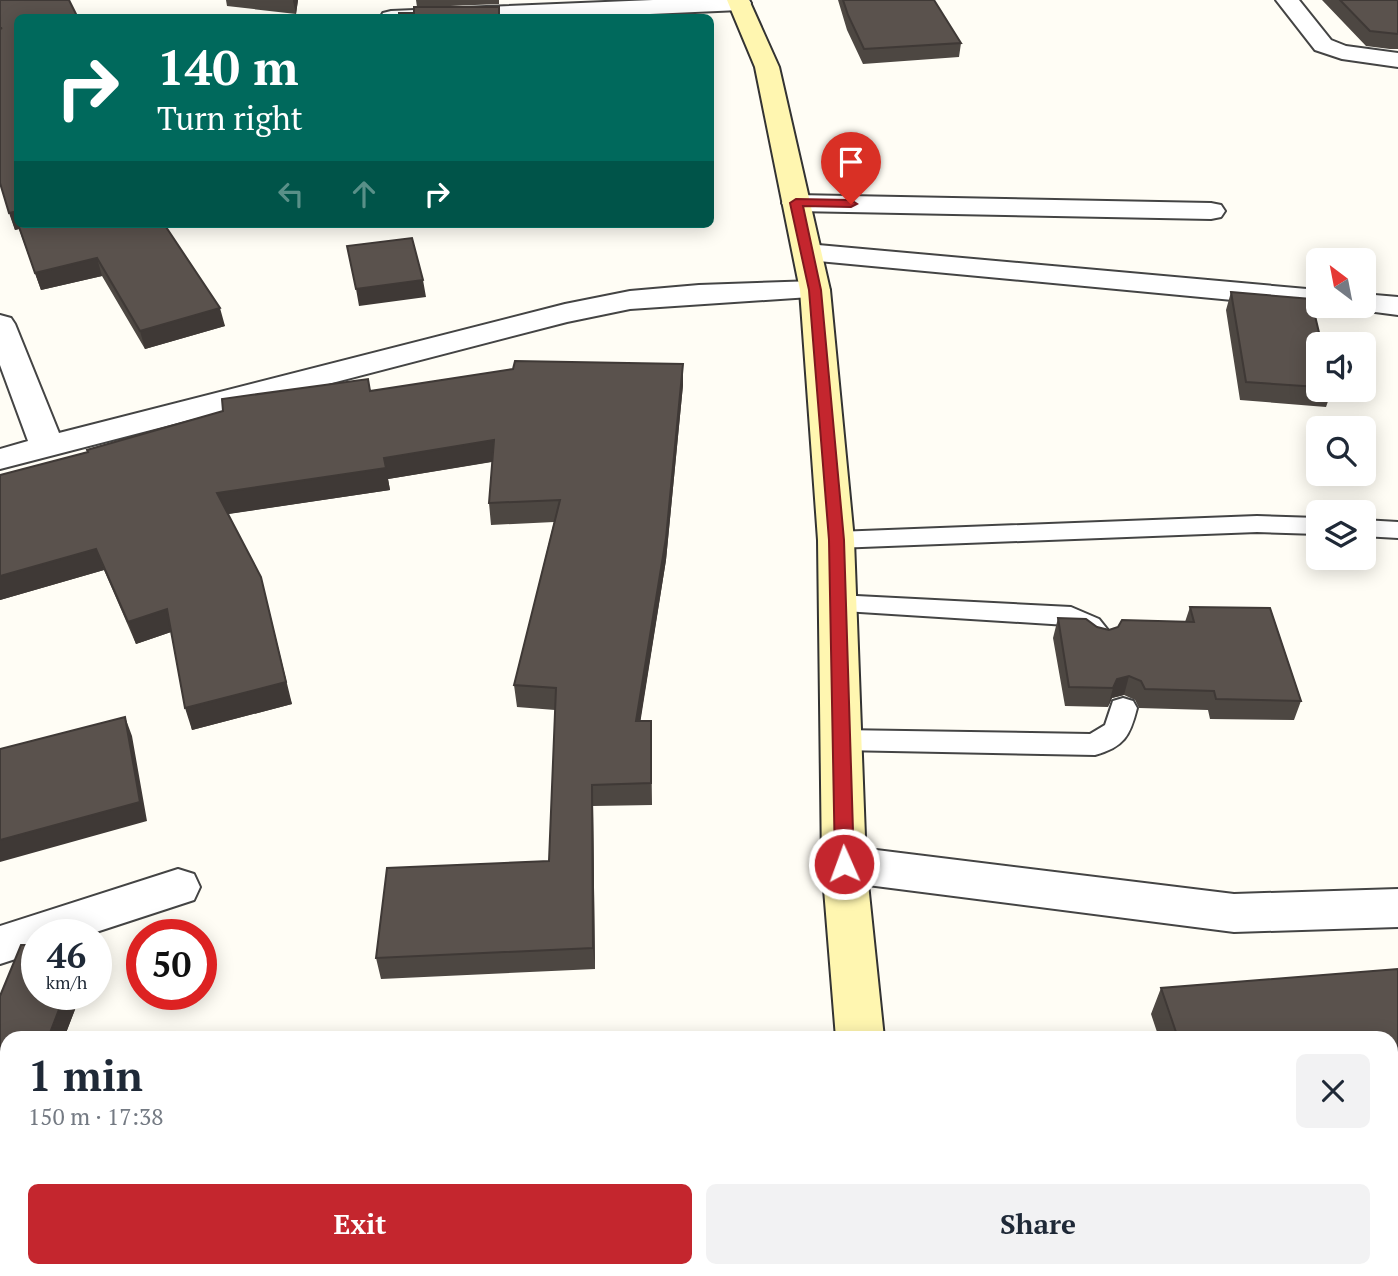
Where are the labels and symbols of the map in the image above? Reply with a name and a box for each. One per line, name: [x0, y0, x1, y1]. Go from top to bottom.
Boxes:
pin: [821, 132, 881, 204]
north arrow: [1306, 248, 1376, 318]
position arrow: [807, 827, 881, 901]
speed limit sign: 50: [126, 919, 217, 1010]

